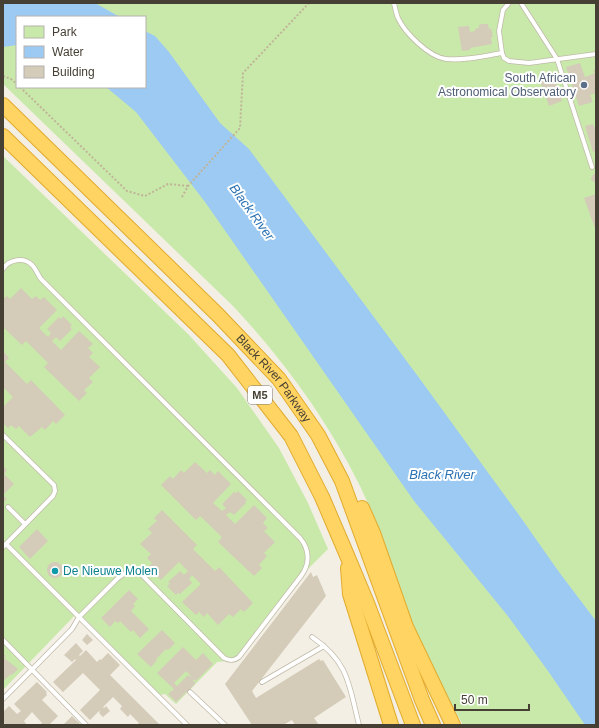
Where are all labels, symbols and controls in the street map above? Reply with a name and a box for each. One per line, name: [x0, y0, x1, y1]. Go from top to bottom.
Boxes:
legend: [16, 16, 146, 88]
text: Park: [52, 25, 78, 39]
text: Water: [52, 45, 84, 59]
text: Building: [52, 65, 95, 79]
place label: South African Astronomical Observatory: [438, 71, 576, 99]
marker: South African Astronomical Observatory: [579, 80, 589, 90]
water label: Black River: [227, 181, 278, 244]
street label: Black River Parkway: [233, 331, 314, 425]
road number: M5: [248, 386, 272, 404]
water label: Black River: [409, 467, 476, 482]
place label: De Nieuwe Molen: [63, 564, 158, 578]
marker: De Nieuwe Molen: [50, 566, 60, 576]
scale bar: [455, 686, 529, 712]
text: 50 m: [461, 693, 488, 707]

